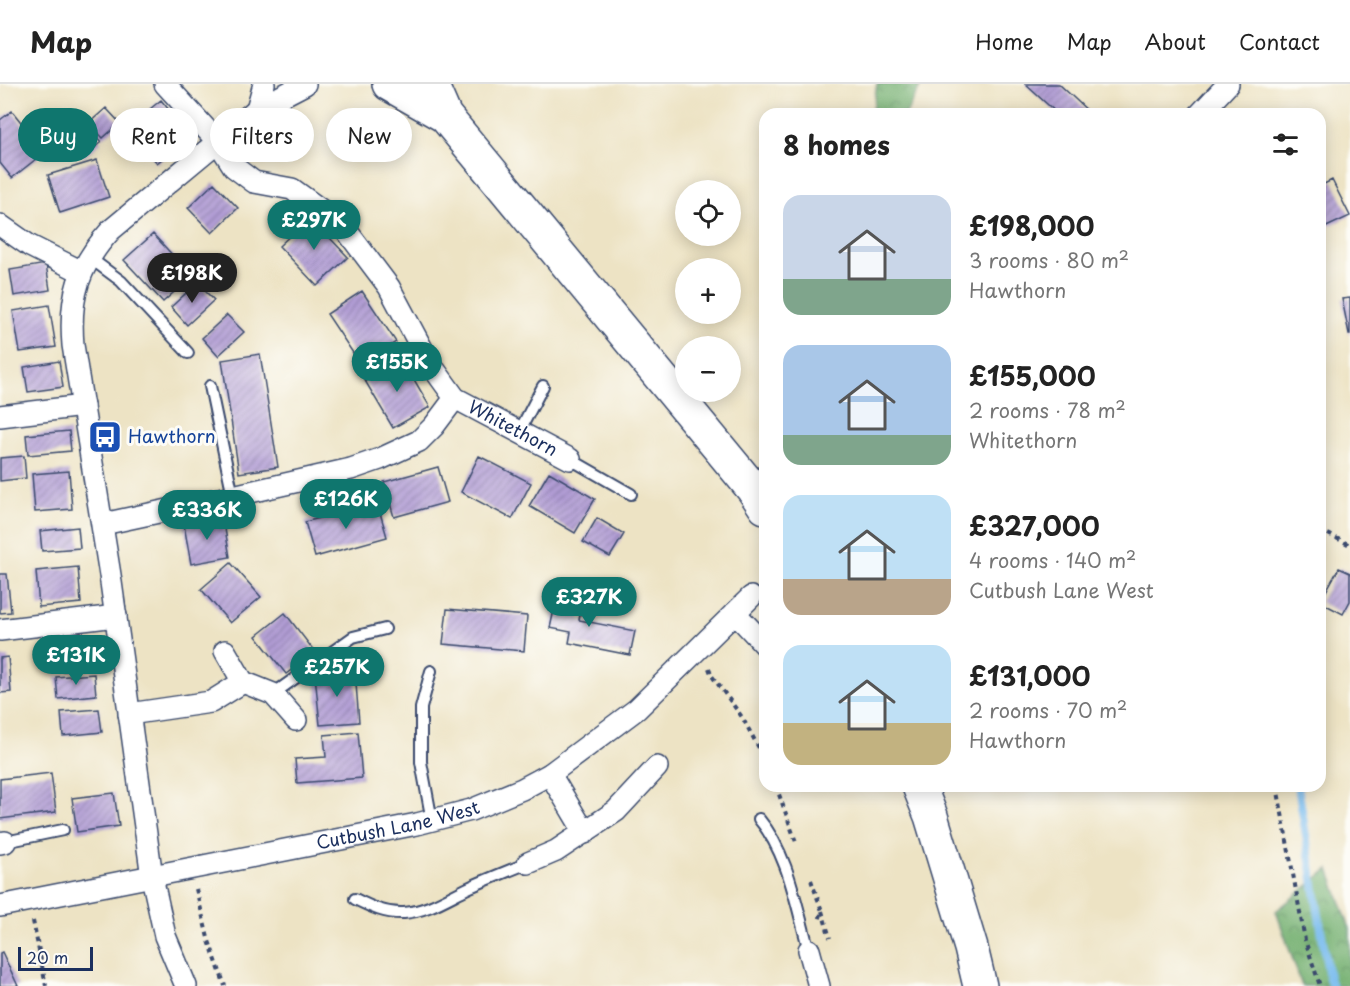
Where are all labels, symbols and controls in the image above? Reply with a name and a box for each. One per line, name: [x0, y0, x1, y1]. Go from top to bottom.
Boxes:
text: Map: [30, 20, 92, 63]
text: Home: [975, 25, 1034, 57]
text: Map: [1067, 25, 1112, 57]
text: About: [1145, 25, 1206, 57]
text: Contact: [1239, 25, 1320, 57]
chip: Buy: [18, 108, 98, 162]
chip: Rent: [110, 108, 198, 162]
chip: Filters: [210, 108, 314, 162]
chip: New: [326, 108, 412, 162]
text: 8 homes: [783, 125, 890, 164]
icon: filters: [1269, 128, 1302, 161]
map controls: [675, 180, 741, 402]
button: locate: [675, 180, 741, 246]
pin: £297K: [272, 200, 356, 251]
text: £297K: [281, 204, 347, 234]
text: £198,000: [969, 206, 1094, 245]
icon: home: [831, 219, 903, 291]
text: 3 rooms · 80 m²: [969, 245, 1129, 275]
pin: £198K: [150, 253, 234, 304]
text: £198K: [161, 257, 223, 287]
button: +: [675, 258, 741, 324]
text: Hawthorn: [969, 275, 1066, 305]
button: −: [675, 336, 741, 402]
pin: £155K: [355, 342, 439, 393]
text: £155K: [366, 346, 428, 376]
text: £155,000: [969, 356, 1096, 395]
icon: home: [831, 369, 903, 441]
street label: Whitethorn: [464, 392, 563, 462]
text: 2 rooms · 78 m²: [969, 395, 1126, 425]
bus stop icon: Hawthorn: [87, 419, 123, 455]
place label: Hawthorn: [128, 422, 216, 449]
text: Whitethorn: [969, 425, 1077, 455]
pin: £126K: [304, 479, 388, 530]
text: £126K: [314, 483, 378, 513]
pin: £336K: [165, 490, 249, 541]
text: £336K: [172, 494, 242, 524]
text: £327,000: [969, 506, 1100, 545]
icon: home: [831, 519, 903, 591]
text: 4 rooms · 140 m²: [969, 545, 1136, 575]
text: Cutbush Lane West: [969, 575, 1154, 605]
pin: £327K: [547, 577, 631, 628]
text: £327K: [556, 581, 622, 611]
pin: £131K: [34, 635, 118, 686]
text: £131K: [46, 639, 106, 669]
pin: £257K: [295, 647, 379, 698]
text: £257K: [304, 651, 370, 681]
text: £131,000: [969, 656, 1090, 695]
icon: home: [831, 669, 903, 741]
text: 2 rooms · 70 m²: [969, 695, 1127, 725]
text: Hawthorn: [969, 725, 1066, 755]
street label: Cutbush Lane West: [314, 793, 483, 855]
scale bar: [18, 944, 93, 972]
text: 20 m: [27, 945, 68, 969]

